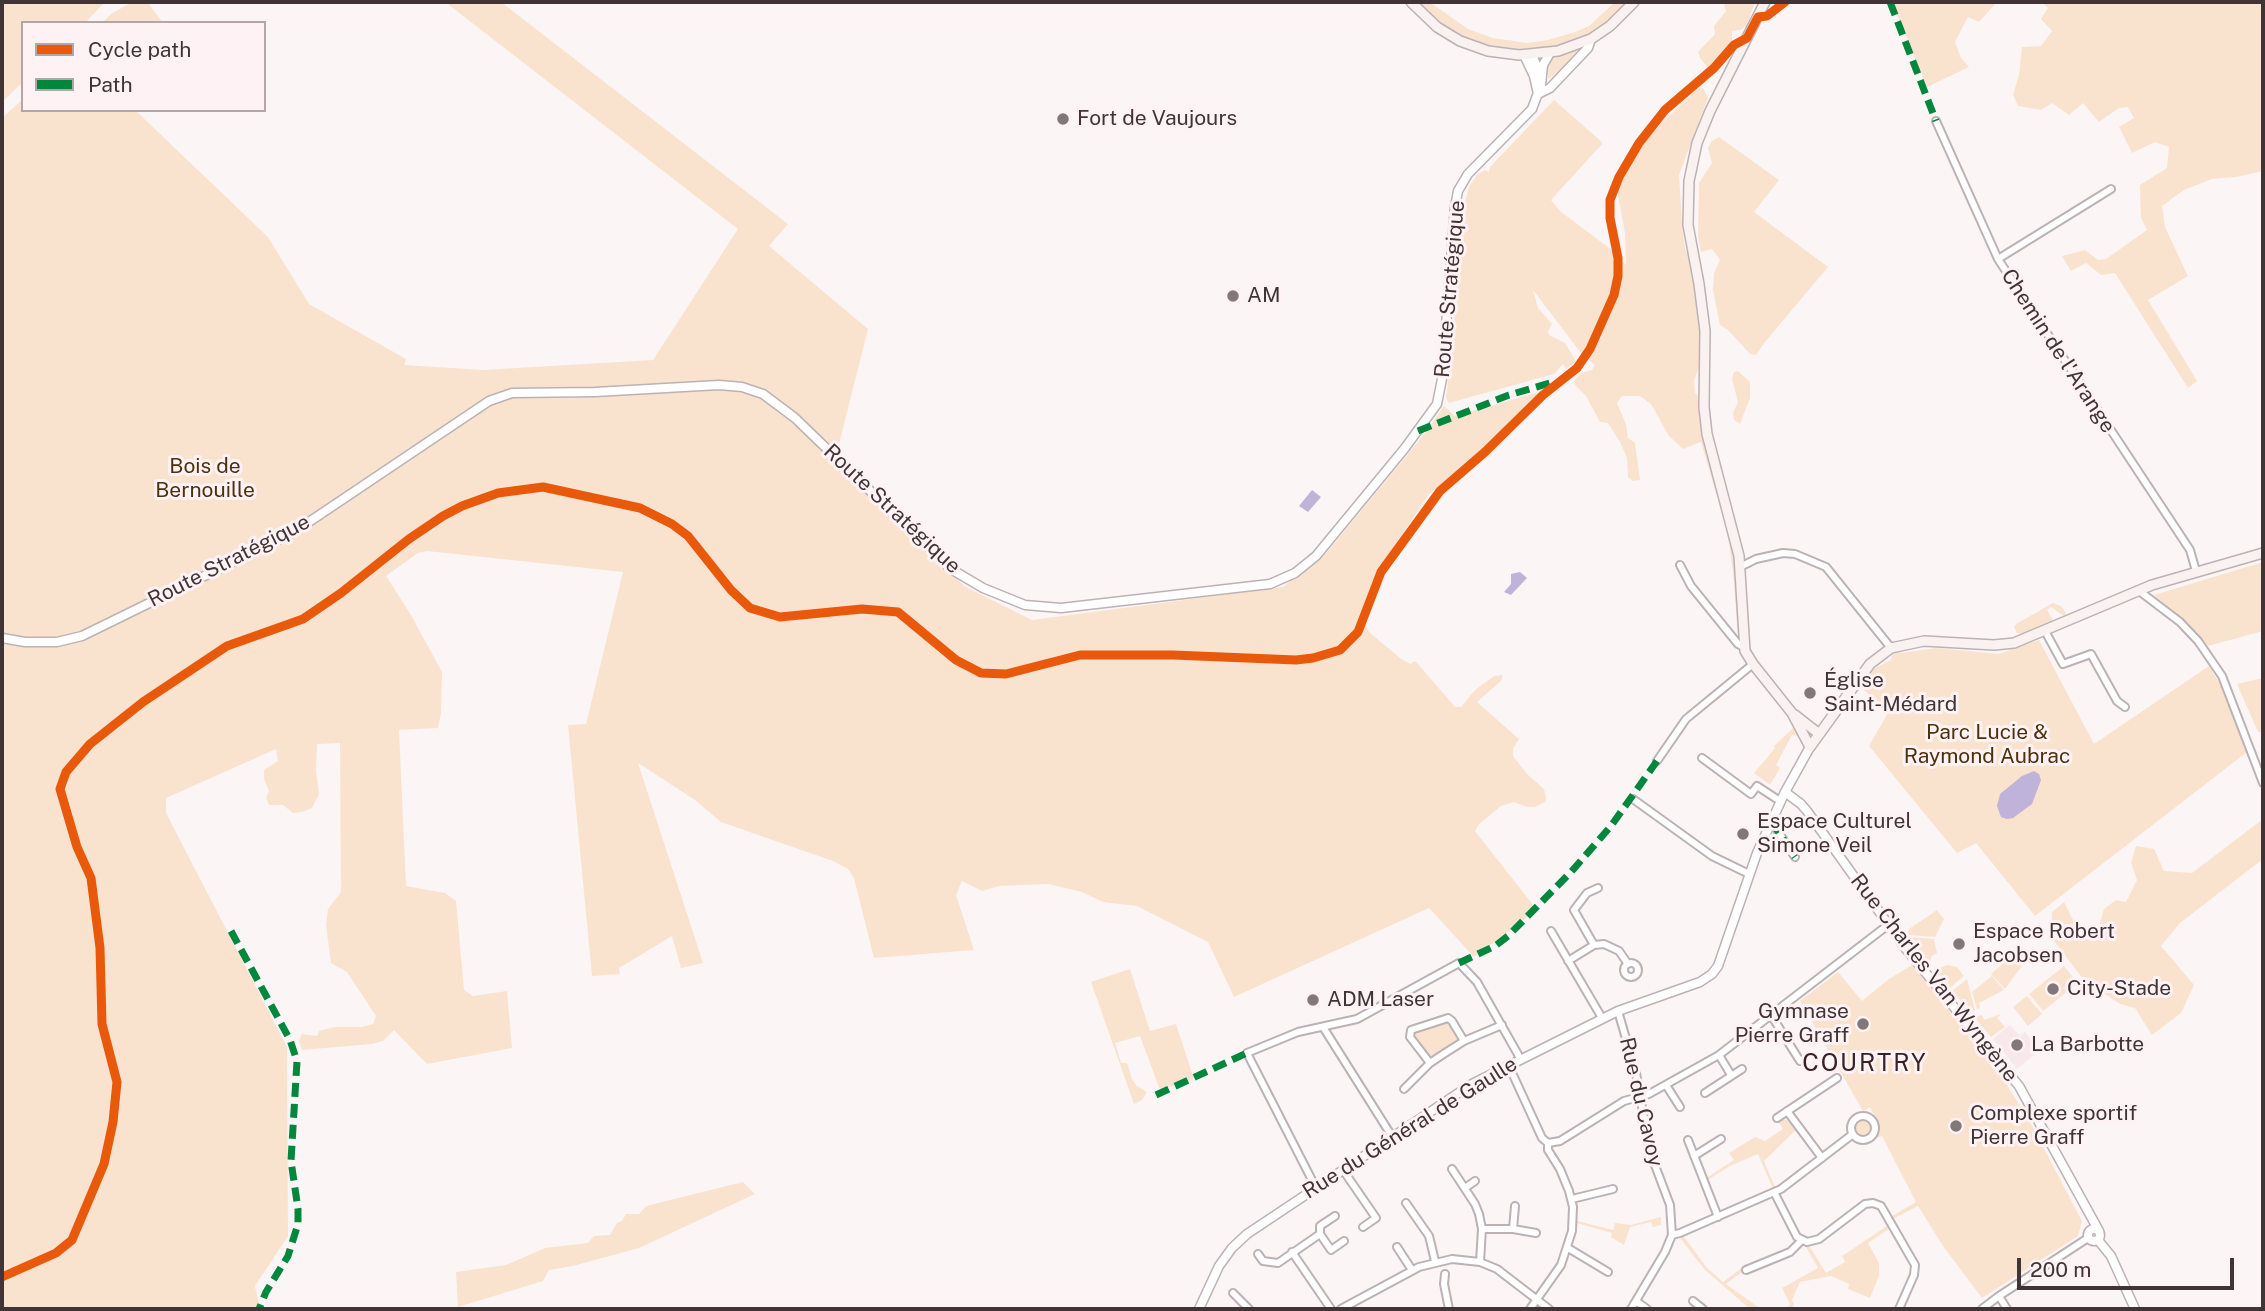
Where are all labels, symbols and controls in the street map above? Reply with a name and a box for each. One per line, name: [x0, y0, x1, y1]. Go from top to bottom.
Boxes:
legend: [21, 21, 266, 112]
text: Cycle path: [88, 37, 191, 62]
text: Path: [88, 72, 133, 97]
place label: Fort de Vaujours: [1077, 106, 1237, 132]
marker: Fort de Vaujours: [1055, 111, 1071, 127]
street label: Route Stratégique: [1430, 199, 1470, 379]
street label: Chemin de l'Arange: [1996, 264, 2120, 438]
place label: AM: [1247, 283, 1281, 309]
marker: AM: [1225, 288, 1241, 304]
street label: Route Stratégique: [818, 439, 966, 579]
park label: Bois de Bernouille: [155, 454, 255, 504]
street label: Route Stratégique: [144, 509, 314, 613]
place label: Église Saint-Médard: [1824, 668, 1957, 718]
marker: Église Saint-Médard: [1802, 685, 1818, 701]
park label: Parc Lucie & Raymond Aubrac: [1904, 720, 2070, 770]
place label: Espace Culturel Simone Veil: [1757, 809, 1912, 859]
marker: Espace Culturel Simone Veil: [1735, 826, 1751, 842]
street label: Rue Charles Van Wyngène: [1845, 869, 2023, 1087]
place label: Espace Robert Jacobsen: [1973, 919, 2115, 969]
marker: Espace Robert Jacobsen: [1951, 936, 1967, 952]
place label: City-Stade: [2067, 976, 2171, 1002]
marker: City-Stade: [2045, 981, 2061, 997]
place label: ADM Laser: [1327, 987, 1434, 1013]
marker: ADM Laser: [1305, 992, 1321, 1008]
place label: Gymnase Pierre Graff: [1735, 999, 1849, 1049]
marker: Gymnase Pierre Graff: [1855, 1016, 1871, 1032]
place label: La Barbotte: [2031, 1032, 2144, 1058]
street label: Rue du Cavoy: [1614, 1035, 1668, 1169]
marker: La Barbotte: [2009, 1037, 2025, 1053]
district label: COURTRY: [1803, 1050, 1927, 1078]
street label: Rue du Général de Gaulle: [1298, 1052, 1522, 1204]
place label: Complexe sportif Pierre Graff: [1970, 1101, 2137, 1151]
marker: Complexe sportif Pierre Graff: [1948, 1118, 1964, 1134]
scale bar: [2020, 1244, 2237, 1288]
text: 200 m: [2030, 1257, 2091, 1282]

